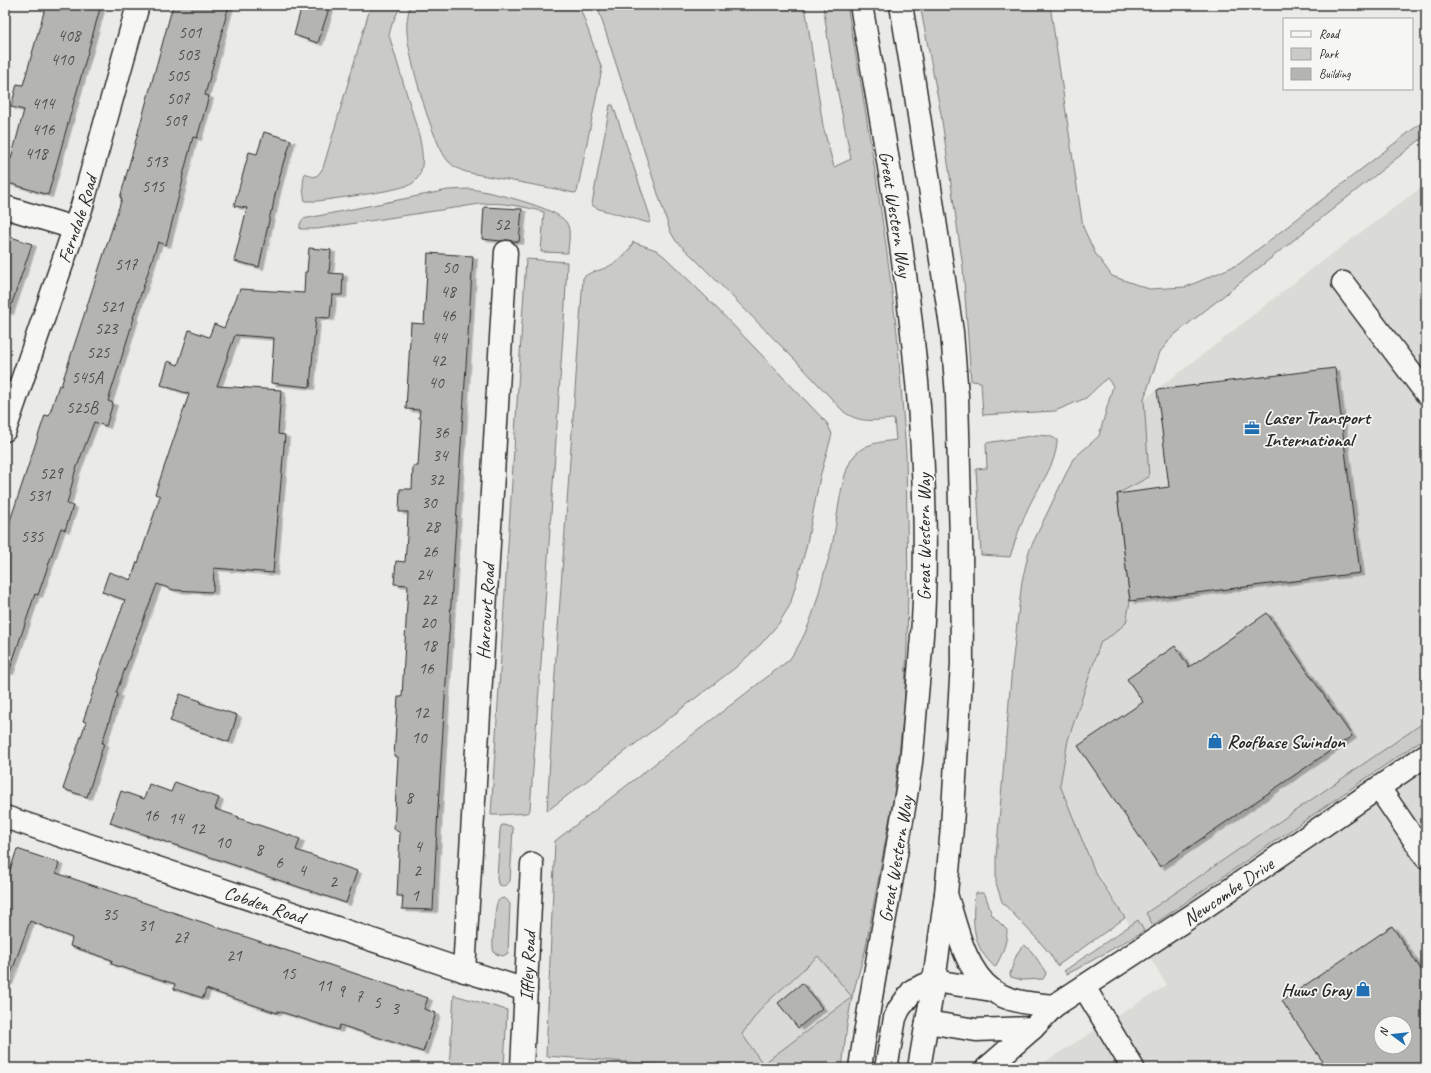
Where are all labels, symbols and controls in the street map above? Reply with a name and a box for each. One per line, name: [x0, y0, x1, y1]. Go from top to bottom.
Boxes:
legend: [1283, 18, 1413, 90]
house number: 501: [179, 22, 203, 43]
house number: 408: [58, 25, 83, 46]
text: Road: [1319, 26, 1341, 42]
house number: 503: [177, 44, 201, 65]
text: Park: [1319, 46, 1340, 62]
house number: 410: [51, 49, 75, 70]
house number: 505: [167, 65, 191, 86]
text: Building: [1319, 66, 1351, 82]
house number: 507: [167, 88, 191, 109]
house number: 414: [32, 93, 57, 114]
house number: 509: [164, 110, 188, 131]
house number: 416: [32, 119, 56, 140]
house number: 418: [25, 143, 50, 164]
street label: Great Western Way: [873, 149, 917, 280]
house number: 513: [145, 151, 169, 172]
street label: Ferndale Road: [52, 169, 104, 266]
house number: 515: [142, 176, 166, 197]
house number: 52: [494, 214, 511, 235]
house number: 517: [115, 254, 139, 275]
house number: 50: [442, 257, 459, 278]
house number: 48: [440, 281, 458, 302]
house number: 521: [101, 296, 125, 317]
house number: 46: [440, 305, 457, 326]
house number: 523: [95, 318, 119, 339]
house number: 44: [431, 327, 449, 348]
house number: 525: [87, 342, 111, 363]
house number: 42: [430, 350, 447, 371]
house number: 545A: [71, 367, 104, 388]
house number: 40: [428, 372, 445, 393]
house number: 525B: [66, 397, 99, 418]
place label: Laser Transport International: [1264, 406, 1372, 452]
office icon: Laser Transport International: [1243, 419, 1261, 437]
house number: 36: [433, 422, 450, 443]
house number: 34: [432, 445, 450, 466]
house number: 529: [40, 463, 64, 484]
house number: 32: [428, 469, 445, 490]
street label: Great Western Way: [912, 472, 936, 601]
house number: 531: [28, 485, 52, 506]
house number: 30: [421, 492, 438, 513]
house number: 28: [424, 516, 442, 537]
house number: 535: [21, 526, 45, 547]
house number: 26: [422, 541, 439, 562]
street label: Harcourt Road: [471, 560, 501, 660]
house number: 24: [416, 564, 434, 585]
house number: 22: [421, 589, 438, 610]
house number: 20: [420, 612, 437, 633]
house number: 18: [421, 635, 439, 656]
house number: 16: [418, 658, 435, 679]
house number: 12: [413, 702, 430, 723]
house number: 10: [411, 727, 428, 748]
place label: Roofbase Swindon: [1227, 730, 1346, 754]
shop icon: Roofbase Swindon: [1206, 732, 1224, 750]
house number: 8: [405, 787, 415, 808]
street label: Great Western Way: [873, 793, 919, 924]
house number: 16: [143, 805, 160, 826]
house number: 14: [168, 808, 186, 829]
house number: 12: [189, 818, 206, 839]
house number: 10: [215, 832, 232, 853]
house number: 4: [414, 836, 424, 857]
house number: 8: [255, 839, 265, 860]
street label: Newcombe Drive: [1179, 851, 1280, 931]
house number: 6: [275, 852, 284, 873]
house number: 4: [298, 860, 308, 881]
house number: 2: [413, 860, 422, 881]
house number: 2: [329, 871, 338, 892]
street label: Cobden Road: [221, 880, 311, 931]
house number: 1: [411, 885, 420, 906]
house number: 35: [102, 904, 119, 925]
house number: 31: [138, 915, 155, 936]
house number: 27: [173, 927, 190, 948]
street label: Iffley Road: [514, 927, 542, 1002]
house number: 21: [226, 945, 243, 966]
house number: 15: [280, 963, 297, 984]
house number: 11: [316, 975, 333, 996]
place label: Huws Gray: [1281, 978, 1354, 1002]
shop icon: Huws Gray: [1354, 980, 1372, 998]
house number: 9: [337, 981, 346, 1002]
house number: 7: [355, 986, 364, 1007]
house number: 5: [373, 992, 382, 1013]
house number: 3: [391, 998, 400, 1019]
north arrow: [1373, 1015, 1413, 1055]
text: N: [1376, 1025, 1392, 1038]

